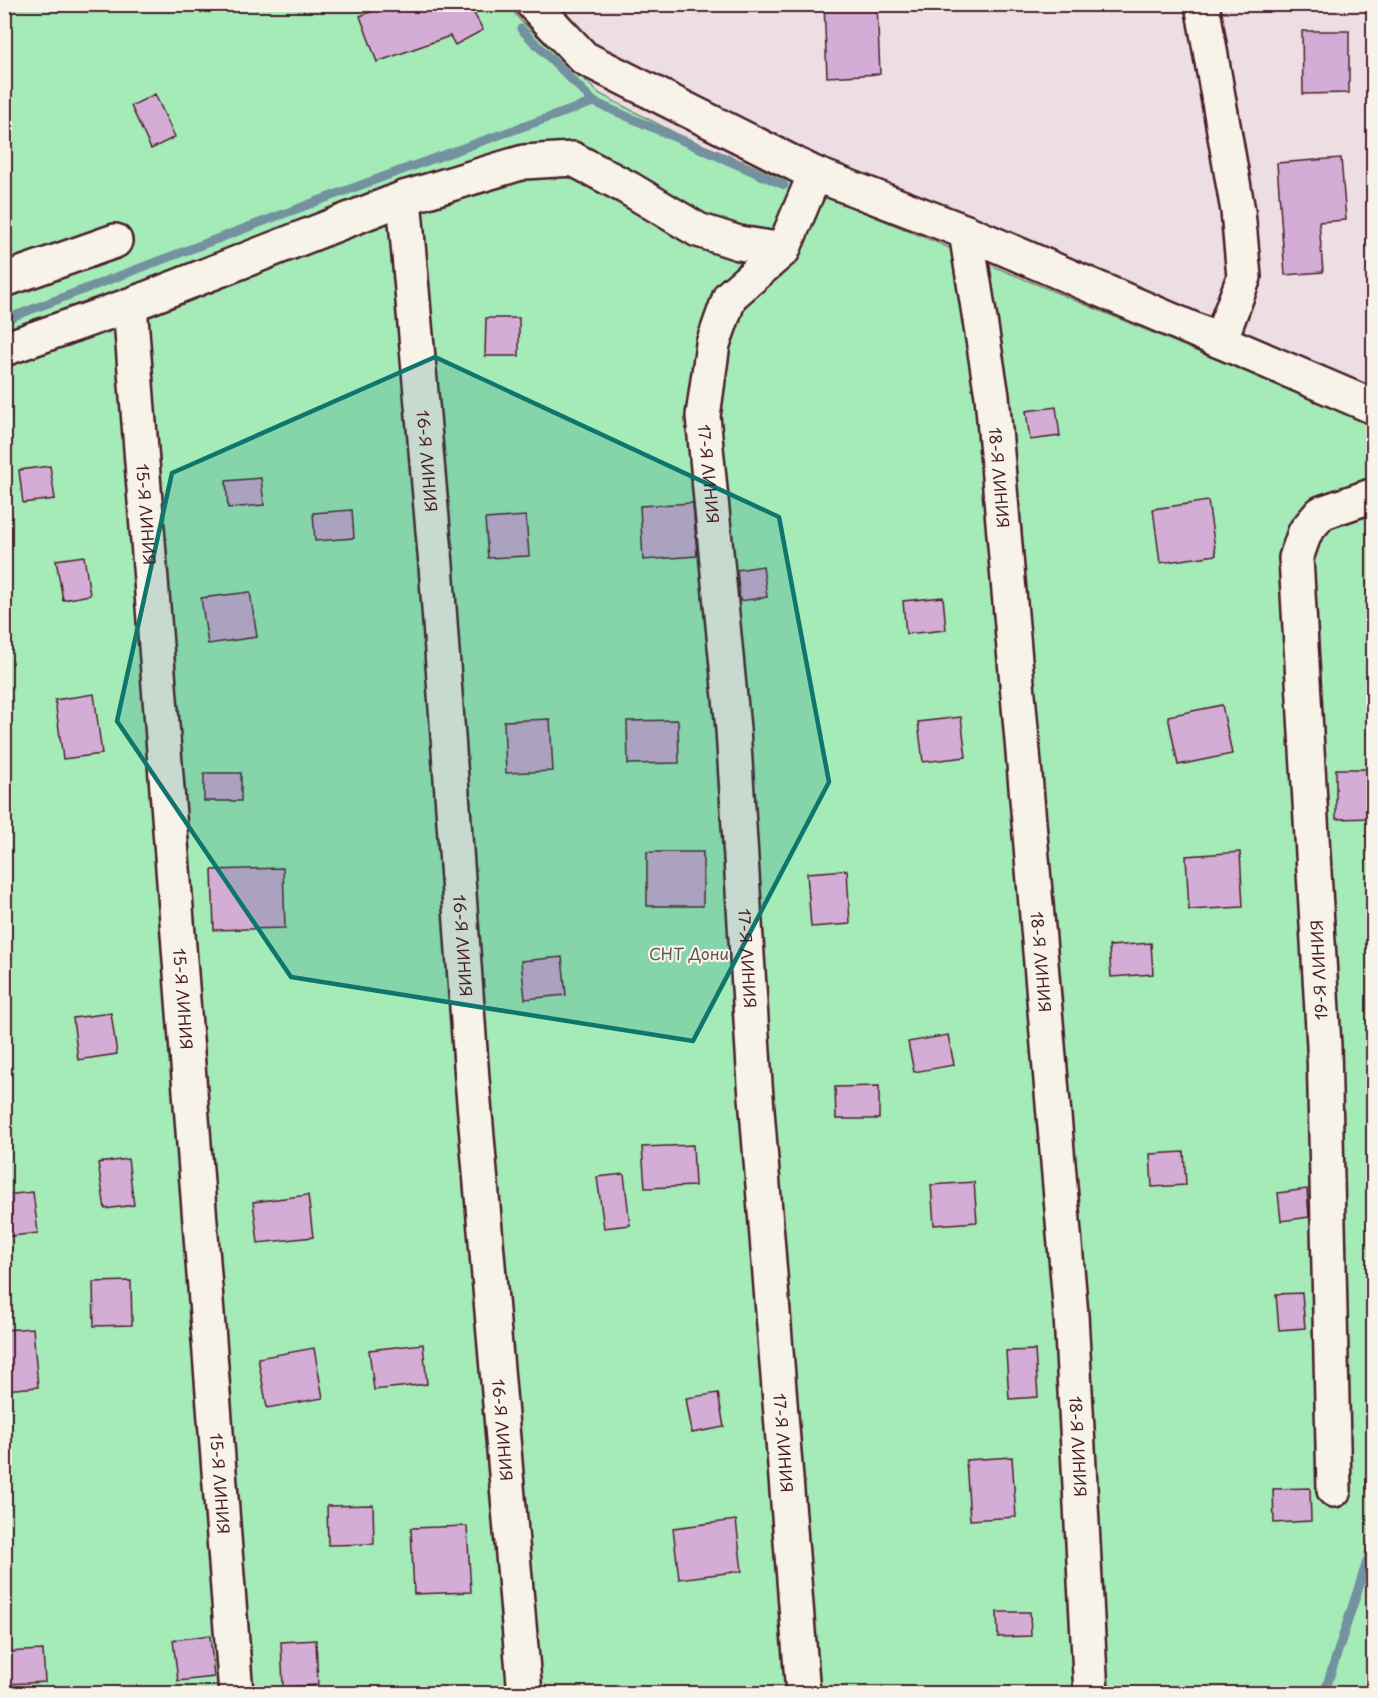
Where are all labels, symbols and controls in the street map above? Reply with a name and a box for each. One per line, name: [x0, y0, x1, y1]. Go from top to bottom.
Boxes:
street label: 16-Я ЛИНИЯ: [412, 409, 444, 513]
street label: 17-Я ЛИНИЯ: [693, 423, 726, 525]
street label: 18-Я ЛИНИЯ: [984, 426, 1016, 529]
street label: 15-Я ЛИНИЯ: [131, 463, 163, 566]
street label: 16-Я ЛИНИЯ: [448, 894, 479, 997]
street label: 17-Я ЛИНИЯ: [733, 908, 763, 1009]
street label: 18-Я ЛИНИЯ: [1026, 910, 1058, 1013]
street label: 19-Я ЛИНИЯ: [1303, 919, 1333, 1021]
park label: СНТ Дони: [649, 941, 729, 965]
street label: 15-Я ЛИНИЯ: [168, 947, 200, 1050]
street label: 16-Я ЛИНИЯ: [487, 1378, 520, 1482]
street label: 17-Я ЛИНИЯ: [768, 1392, 800, 1494]
street label: 18-Я ЛИНИЯ: [1064, 1395, 1094, 1497]
street label: 15-Я ЛИНИЯ: [205, 1432, 237, 1535]

